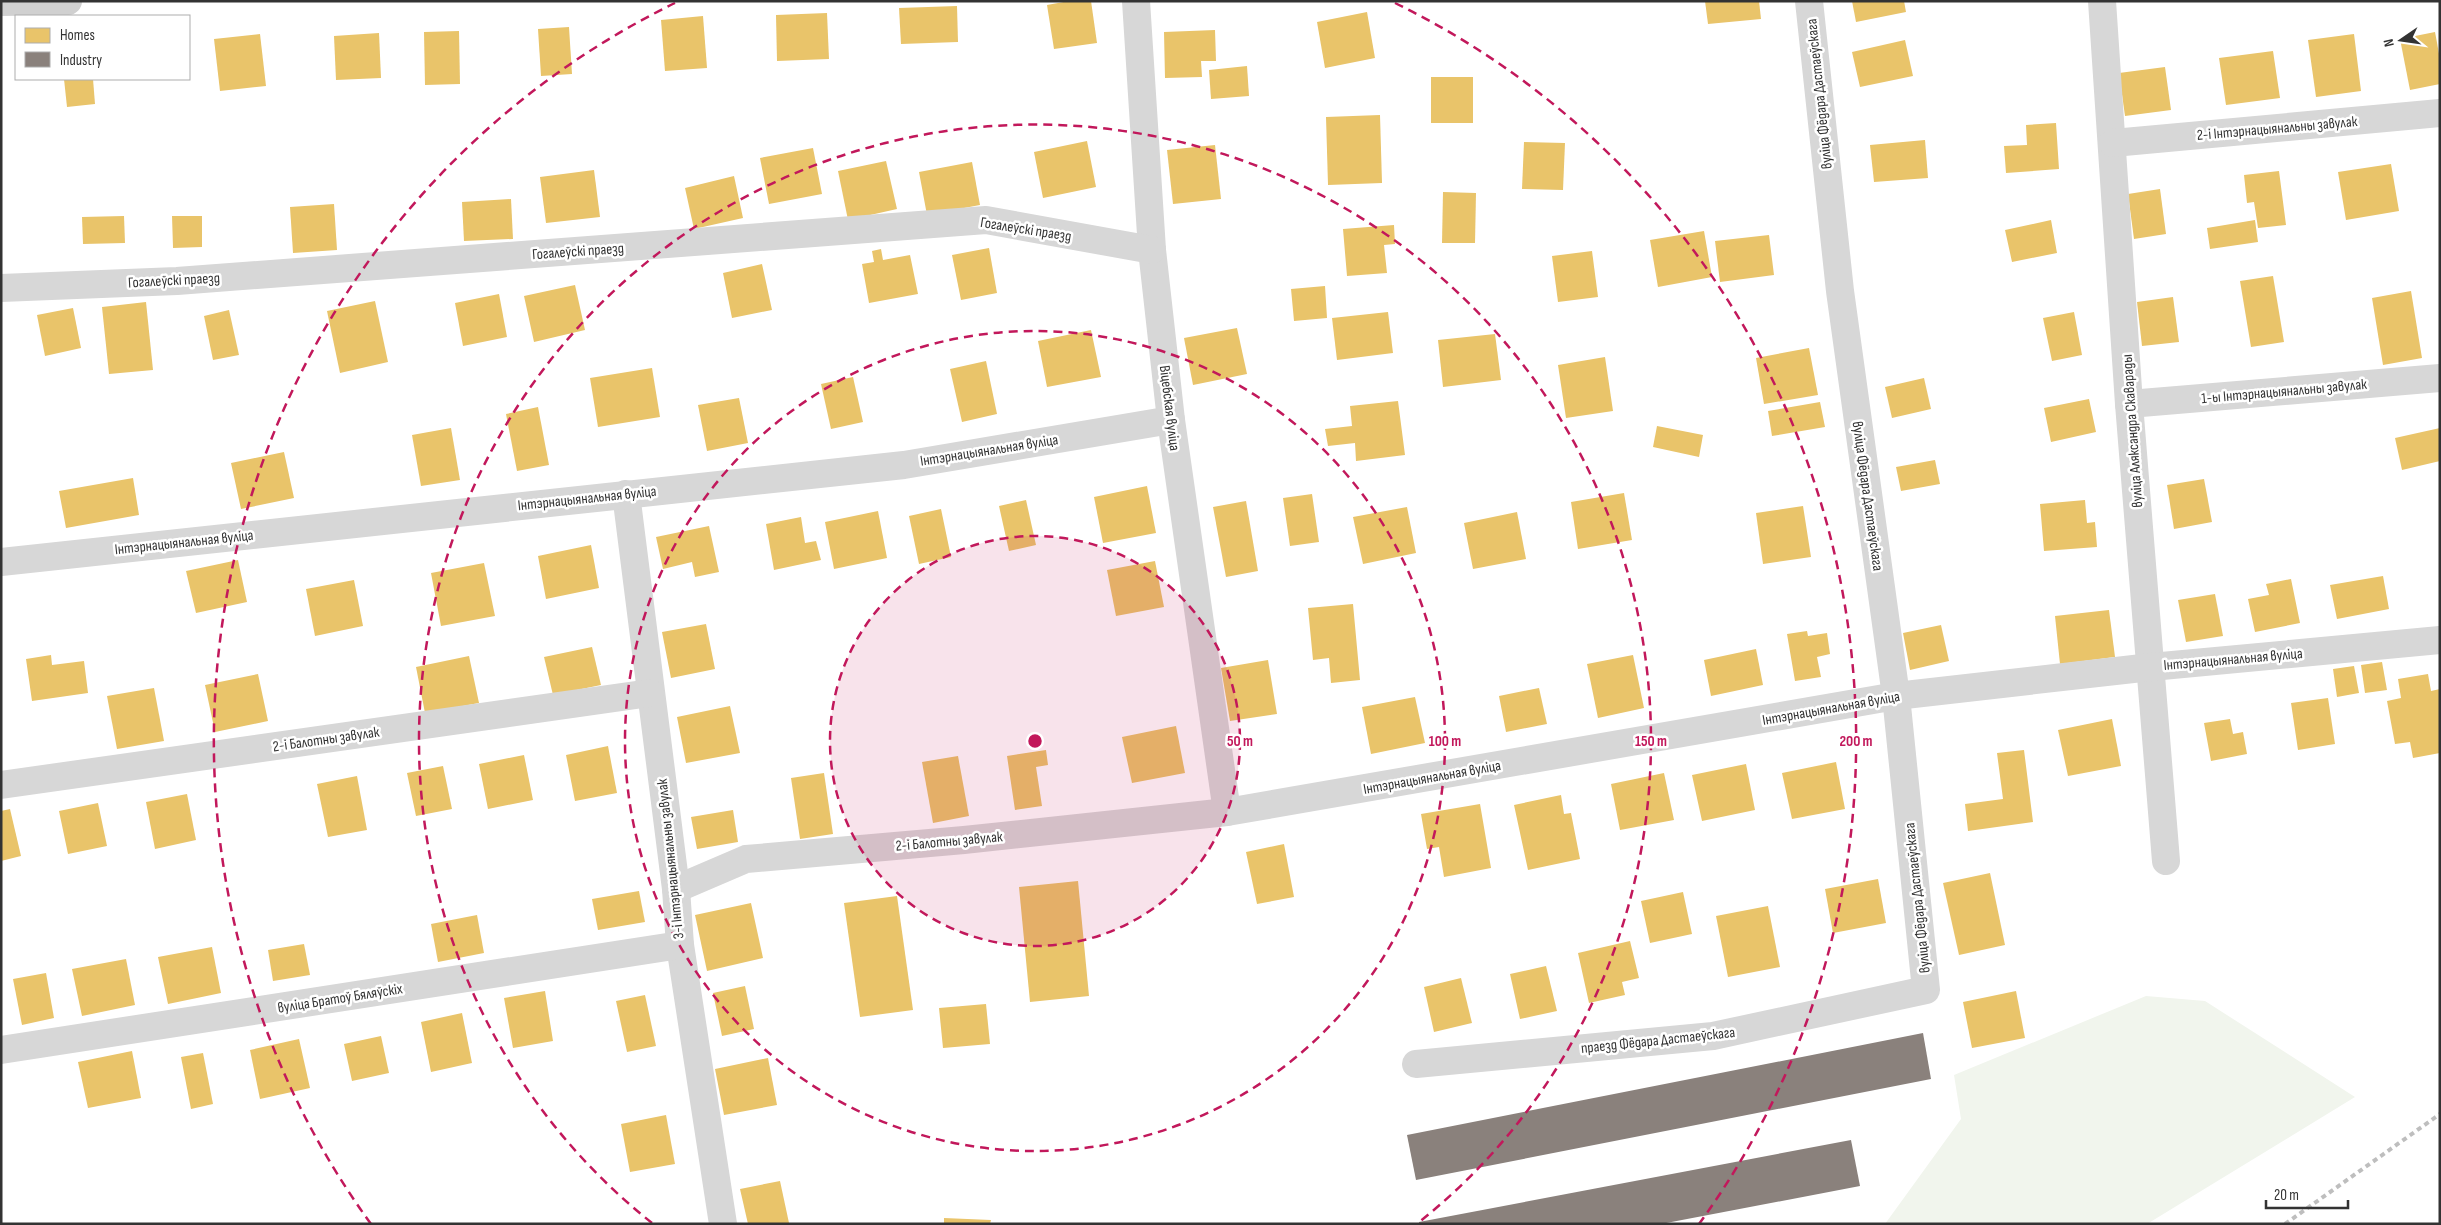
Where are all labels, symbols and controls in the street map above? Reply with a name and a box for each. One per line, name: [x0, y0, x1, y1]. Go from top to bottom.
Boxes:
legend: [15, 15, 190, 80]
north arrow: [2376, 15, 2426, 65]
street label: вуліца Фёдара Дастаеўскага: [1802, 18, 1837, 170]
text: Homes: [60, 26, 95, 45]
text: N: [2380, 37, 2398, 48]
text: Industry: [60, 51, 102, 70]
street label: 2-і Інтэрнацыянальны завулак: [2196, 112, 2358, 145]
street label: Гогалеўскі праезд: [979, 213, 1073, 246]
street label: Гогалеўскі праезд: [532, 239, 625, 264]
street label: Гогалеўскі праезд: [128, 269, 220, 292]
street label: вуліца Аляксандра Скаварады: [2118, 354, 2147, 508]
street label: Віцебская вуліца: [1155, 364, 1184, 452]
street label: 1-ы Інтэрнацыянальны завулак: [2201, 375, 2368, 408]
street label: вуліца Фёдара Дастаеўскага: [1848, 420, 1887, 572]
street label: Інтэрнацыянальная вуліца: [919, 430, 1060, 471]
street label: Інтэрнацыянальная вуліца: [517, 482, 658, 515]
street label: Інтэрнацыянальная вуліца: [114, 526, 255, 559]
street label: Інтэрнацыянальная вуліца: [2163, 644, 2304, 675]
street label: Інтэрнацыянальная вуліца: [1761, 687, 1902, 730]
street label: 2-і Балотны завулак: [272, 723, 381, 756]
centre of rings: [1026, 732, 1044, 750]
text: 50 m: [1227, 732, 1253, 751]
text: 100 m: [1429, 732, 1461, 751]
text: 150 m: [1635, 732, 1667, 751]
text: 200 m: [1839, 732, 1873, 751]
street label: Інтэрнацыянальная вуліца: [1362, 756, 1503, 799]
street label: 3-і Інтэрнацыянальны завулак: [653, 777, 688, 940]
street label: вуліца Фёдара Дастаеўскага: [1900, 822, 1935, 974]
street label: 2-і Балотны завулак: [895, 827, 1004, 856]
street label: вуліца Братоў Бяляўскіх: [276, 979, 404, 1018]
street label: праезд Фёдара Дастаеўскага: [1580, 1023, 1736, 1058]
scale bar: [2266, 1178, 2348, 1210]
text: 20 m: [2274, 1186, 2299, 1205]

